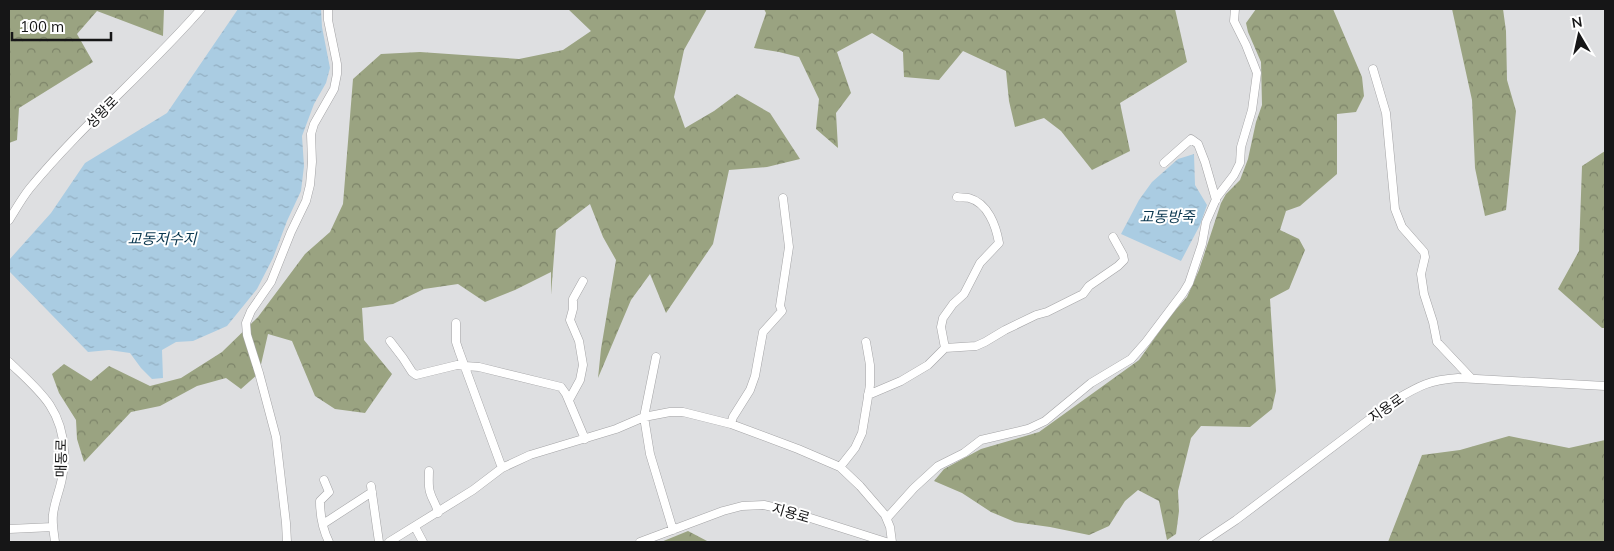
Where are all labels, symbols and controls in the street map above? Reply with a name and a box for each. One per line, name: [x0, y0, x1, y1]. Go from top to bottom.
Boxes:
scale bar: [12, 10, 111, 42]
north arrow: [1554, 10, 1604, 60]
text: N: [1570, 12, 1584, 32]
text: 100 m: [20, 17, 64, 36]
street label: 성왕로: [82, 92, 122, 132]
water label: 교동방죽: [1139, 207, 1196, 226]
water label: 교동저수지: [127, 229, 198, 248]
street label: 지용로: [1365, 389, 1407, 426]
street label: 매동로: [52, 438, 70, 477]
street label: 지용로: [770, 499, 812, 527]

